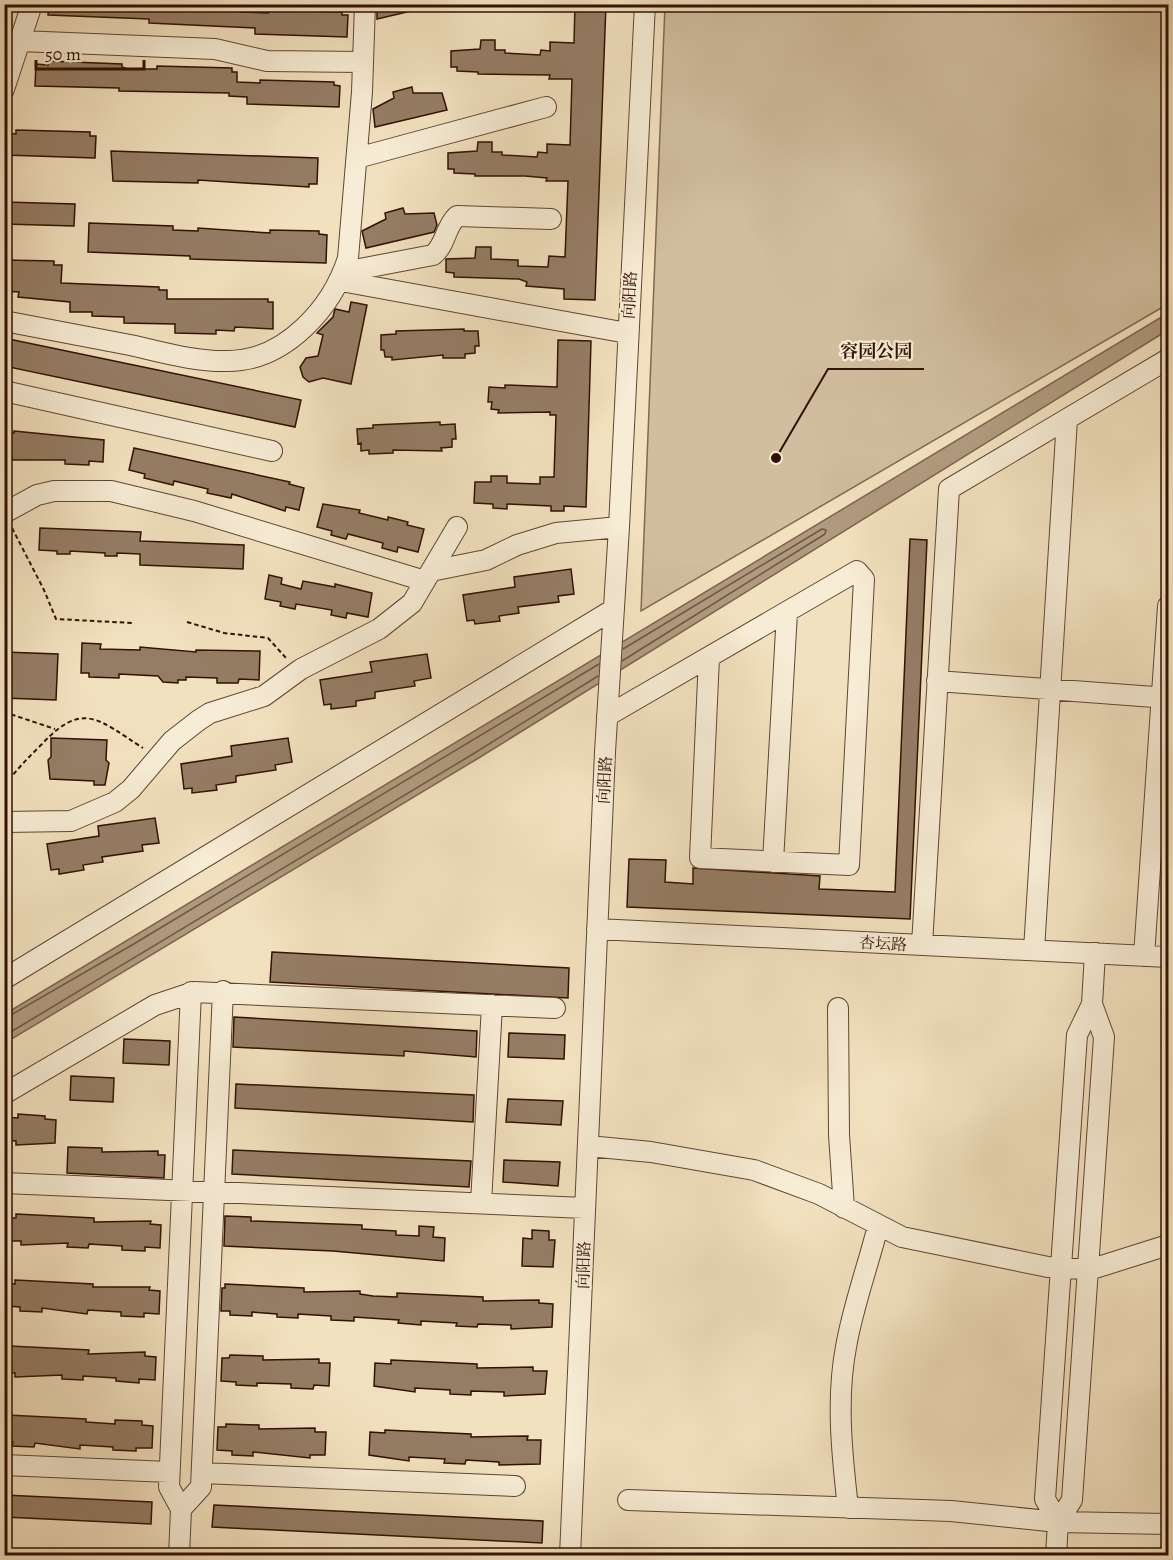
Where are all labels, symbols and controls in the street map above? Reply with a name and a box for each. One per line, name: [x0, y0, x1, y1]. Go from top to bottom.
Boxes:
scale bar: [36, 33, 144, 71]
text: 50 m: [45, 42, 81, 66]
street label: 向阳路: [618, 271, 642, 320]
callout: 容园公园: [828, 333, 924, 369]
text: 容园公园: [840, 339, 912, 363]
street label: 向阳路: [593, 756, 617, 805]
street label: 杏坛路: [858, 932, 907, 956]
street label: 向阳路: [572, 1241, 596, 1289]

